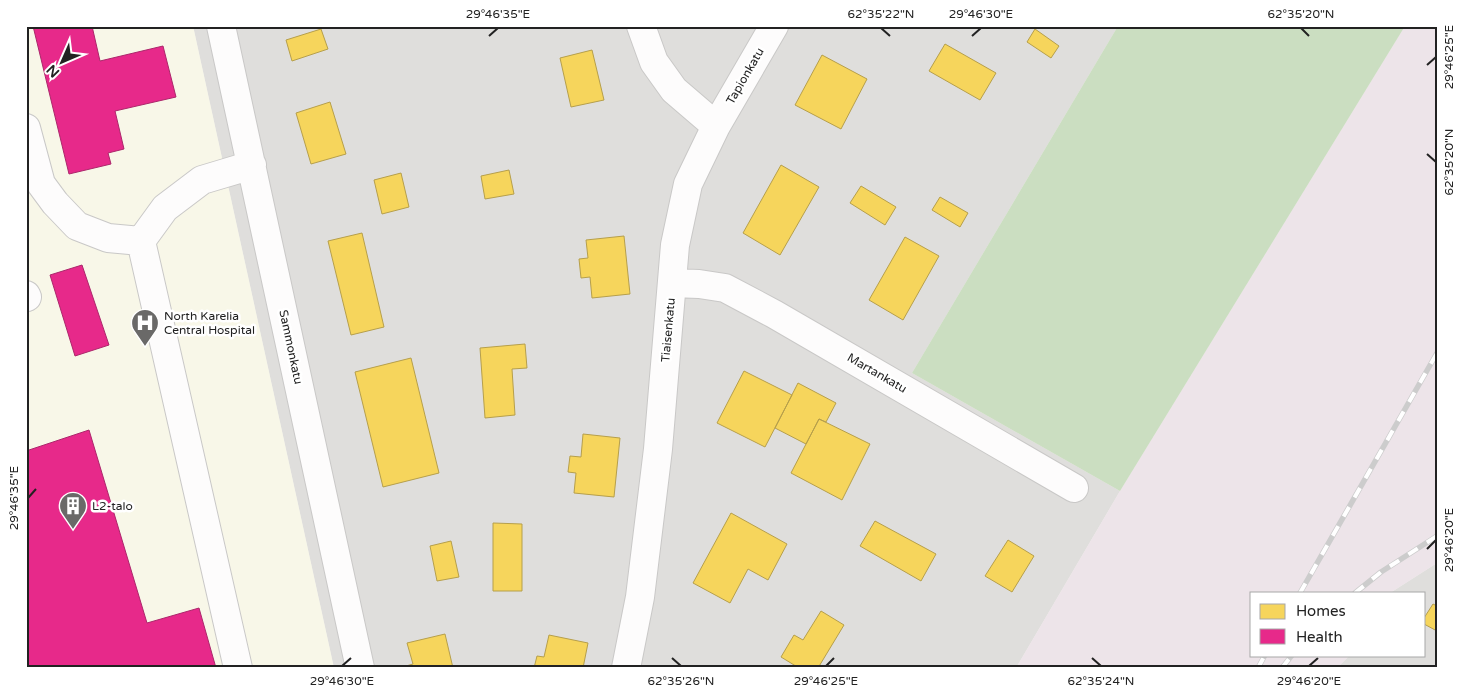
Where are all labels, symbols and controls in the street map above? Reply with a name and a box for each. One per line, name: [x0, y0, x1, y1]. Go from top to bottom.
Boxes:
text: 29°46'35"E: [466, 7, 531, 21]
text: 62°35'22"N: [848, 7, 915, 21]
text: 29°46'30"E: [949, 7, 1014, 21]
text: 62°35'20"N: [1268, 7, 1335, 21]
text: 29°46'25"E: [1442, 24, 1456, 89]
north arrow: [38, 38, 88, 88]
street label: Tapionkatu: [723, 45, 767, 107]
text: N: [43, 61, 63, 81]
text: 62°35'20"N: [1442, 129, 1456, 196]
street label: Tiaisenkatu: [658, 297, 678, 363]
hospital icon: North Karelia Central Hospital: [130, 308, 160, 347]
place label: North Karelia Central Hospital: [164, 309, 255, 337]
street label: Sammonkatu: [276, 309, 306, 385]
street label: Martankatu: [845, 350, 909, 396]
text: 29°46'35"E: [7, 465, 21, 530]
building icon: L2-talo: [58, 491, 88, 530]
place label: L2-talo: [92, 499, 133, 513]
text: 29°46'20"E: [1442, 507, 1456, 572]
legend: [1250, 592, 1426, 656]
text: Homes: [1296, 602, 1346, 620]
text: Health: [1296, 628, 1343, 646]
text: 29°46'30"E: [310, 674, 375, 688]
text: 62°35'26"N: [648, 674, 715, 688]
text: 29°46'25"E: [794, 674, 859, 688]
text: 62°35'24"N: [1068, 674, 1135, 688]
text: 29°46'20"E: [1277, 674, 1342, 688]

